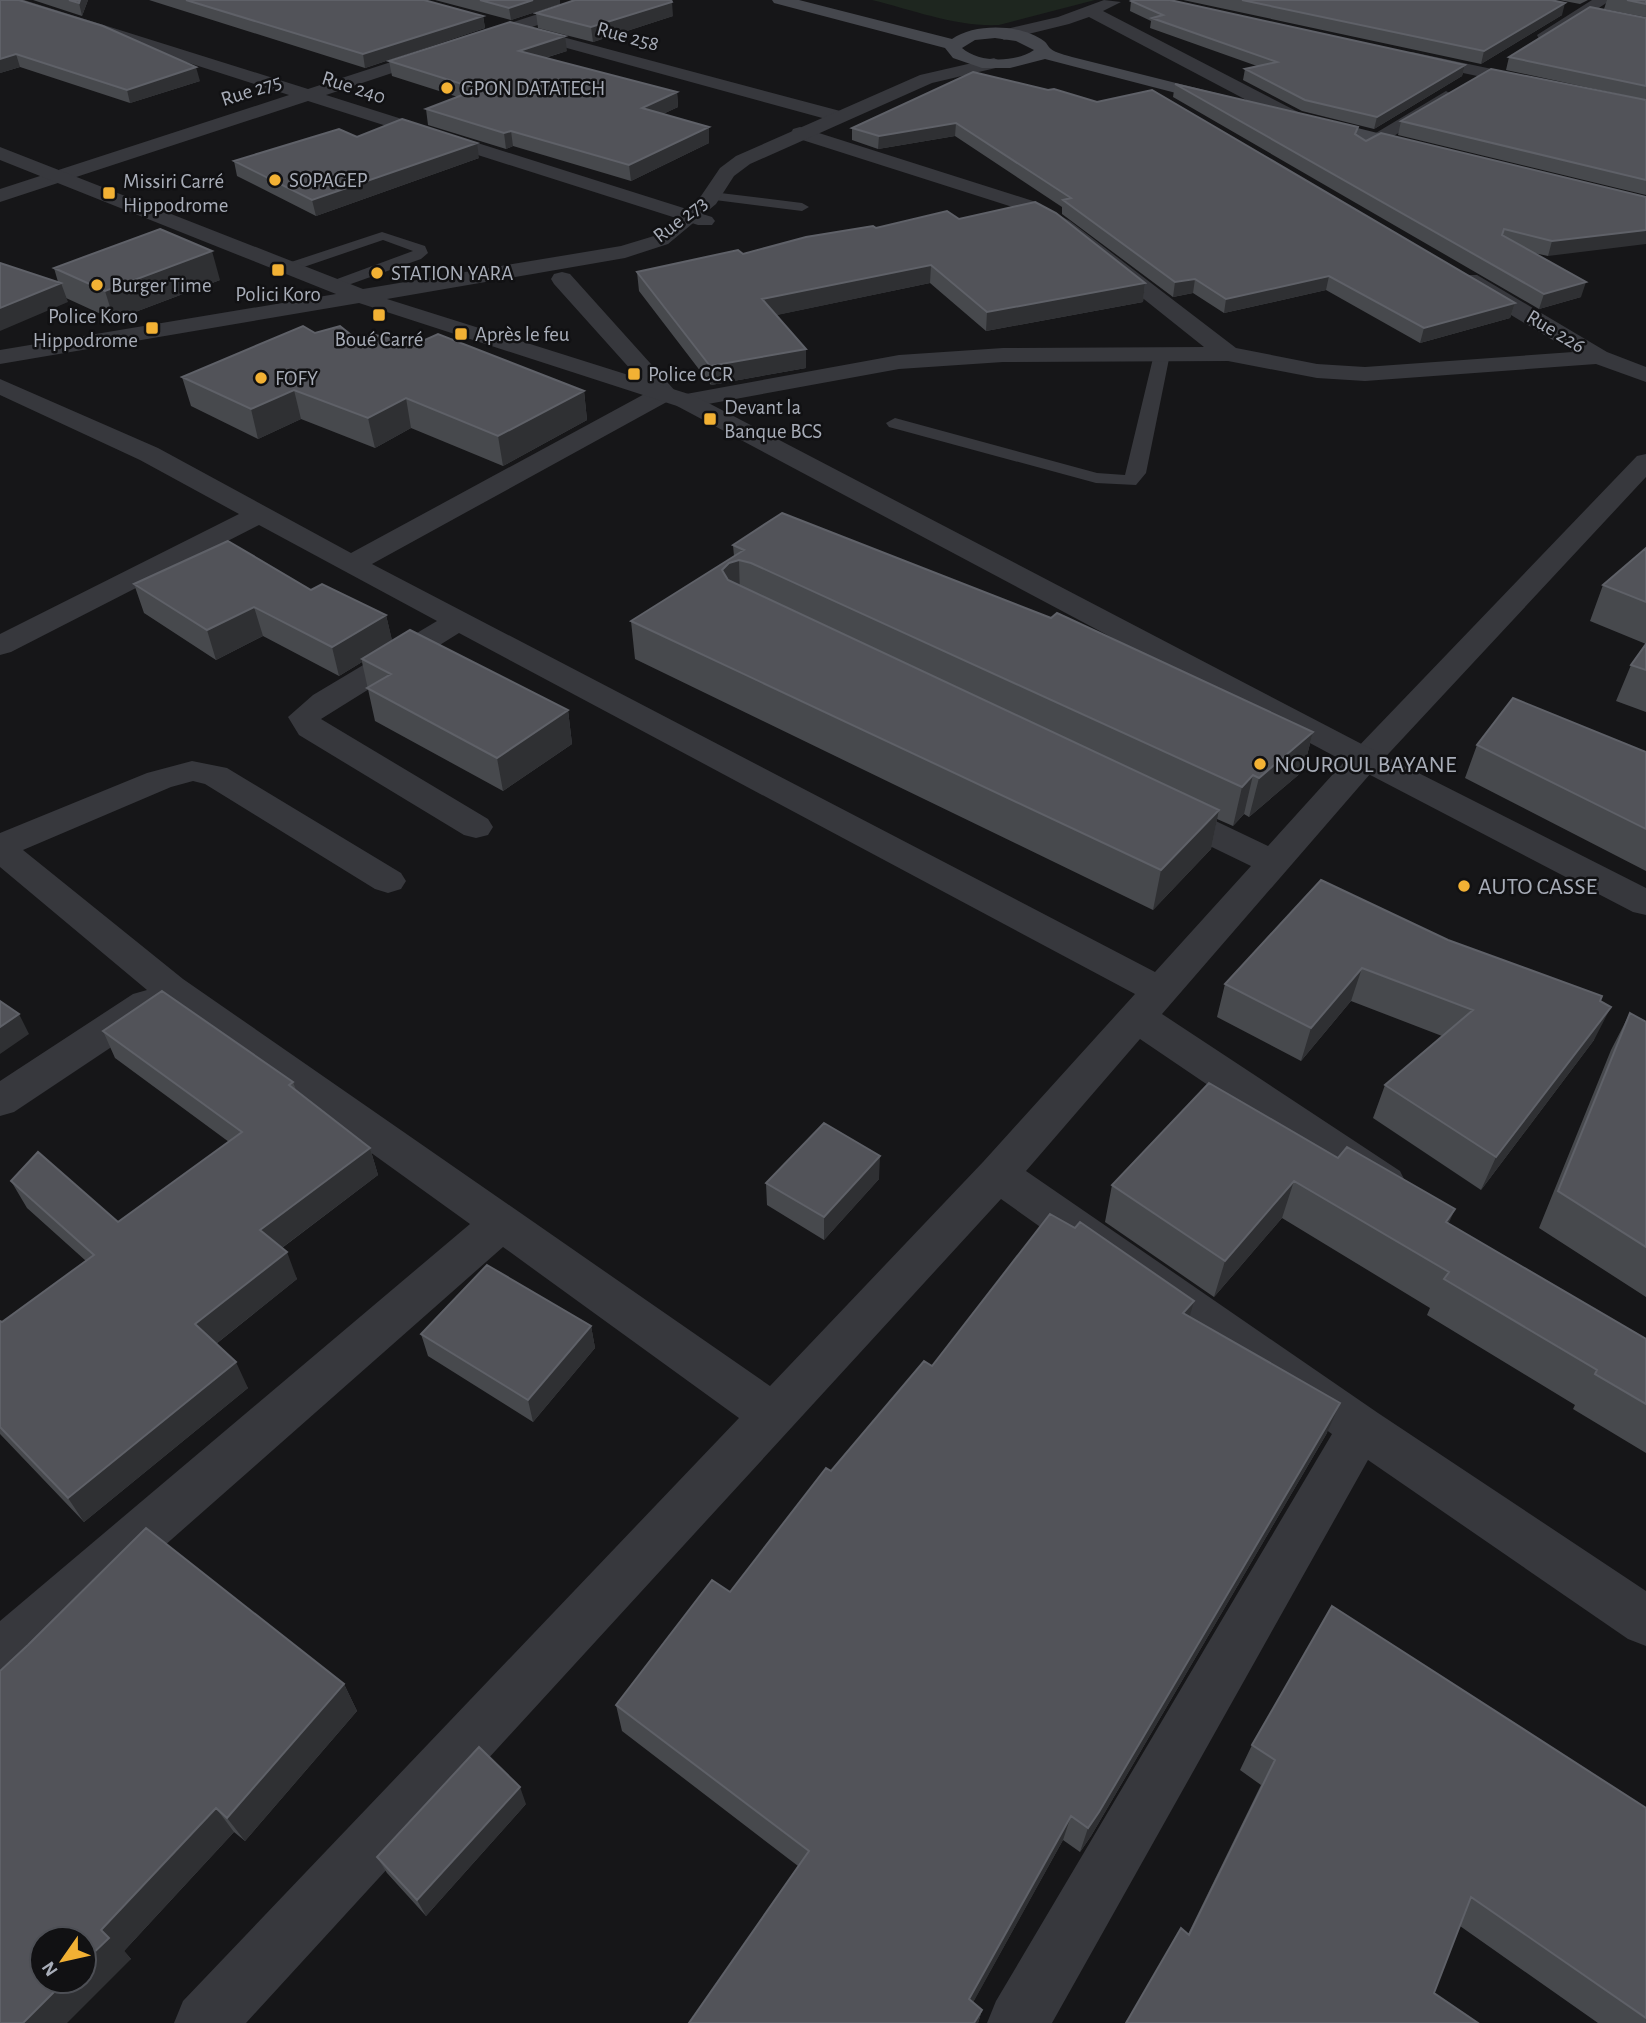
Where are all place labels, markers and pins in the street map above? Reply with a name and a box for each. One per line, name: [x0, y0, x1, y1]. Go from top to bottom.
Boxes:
place label: GPON DATATECH: [461, 78, 605, 99]
marker: GPON DATATECH: [439, 80, 455, 96]
place label: SOPAGEP: [289, 170, 368, 191]
place label: Missiri Carré Hippodrome: [123, 171, 228, 216]
marker: SOPAGEP: [267, 172, 283, 188]
marker: Missiri Carré Hippodrome: [101, 185, 117, 201]
marker: Polici Koro: [270, 262, 286, 278]
place label: STATION YARA: [391, 263, 513, 284]
marker: STATION YARA: [369, 265, 385, 281]
place label: Burger Time: [111, 275, 212, 296]
marker: Burger Time: [89, 277, 105, 293]
place label: Polici Koro: [235, 284, 321, 305]
place label: Police Koro Hippodrome: [33, 306, 138, 351]
marker: Boué Carré: [371, 307, 387, 323]
marker: Police Koro Hippodrome: [144, 320, 160, 336]
place label: Après le feu: [475, 324, 570, 345]
marker: Après le feu: [453, 326, 469, 342]
place label: Boué Carré: [335, 329, 423, 350]
place label: Police CCR: [648, 364, 733, 385]
marker: Police CCR: [626, 366, 642, 382]
place label: FOFY: [275, 368, 318, 389]
marker: FOFY: [253, 370, 269, 386]
place label: Devant la Banque BCS: [724, 397, 822, 442]
marker: Devant la Banque BCS: [702, 411, 718, 427]
place label: NOUROUL BAYANE: [1274, 753, 1457, 777]
marker: NOUROUL BAYANE: [1252, 756, 1268, 772]
place label: AUTO CASSE: [1478, 875, 1597, 899]
marker: AUTO CASSE: [1456, 878, 1472, 894]

